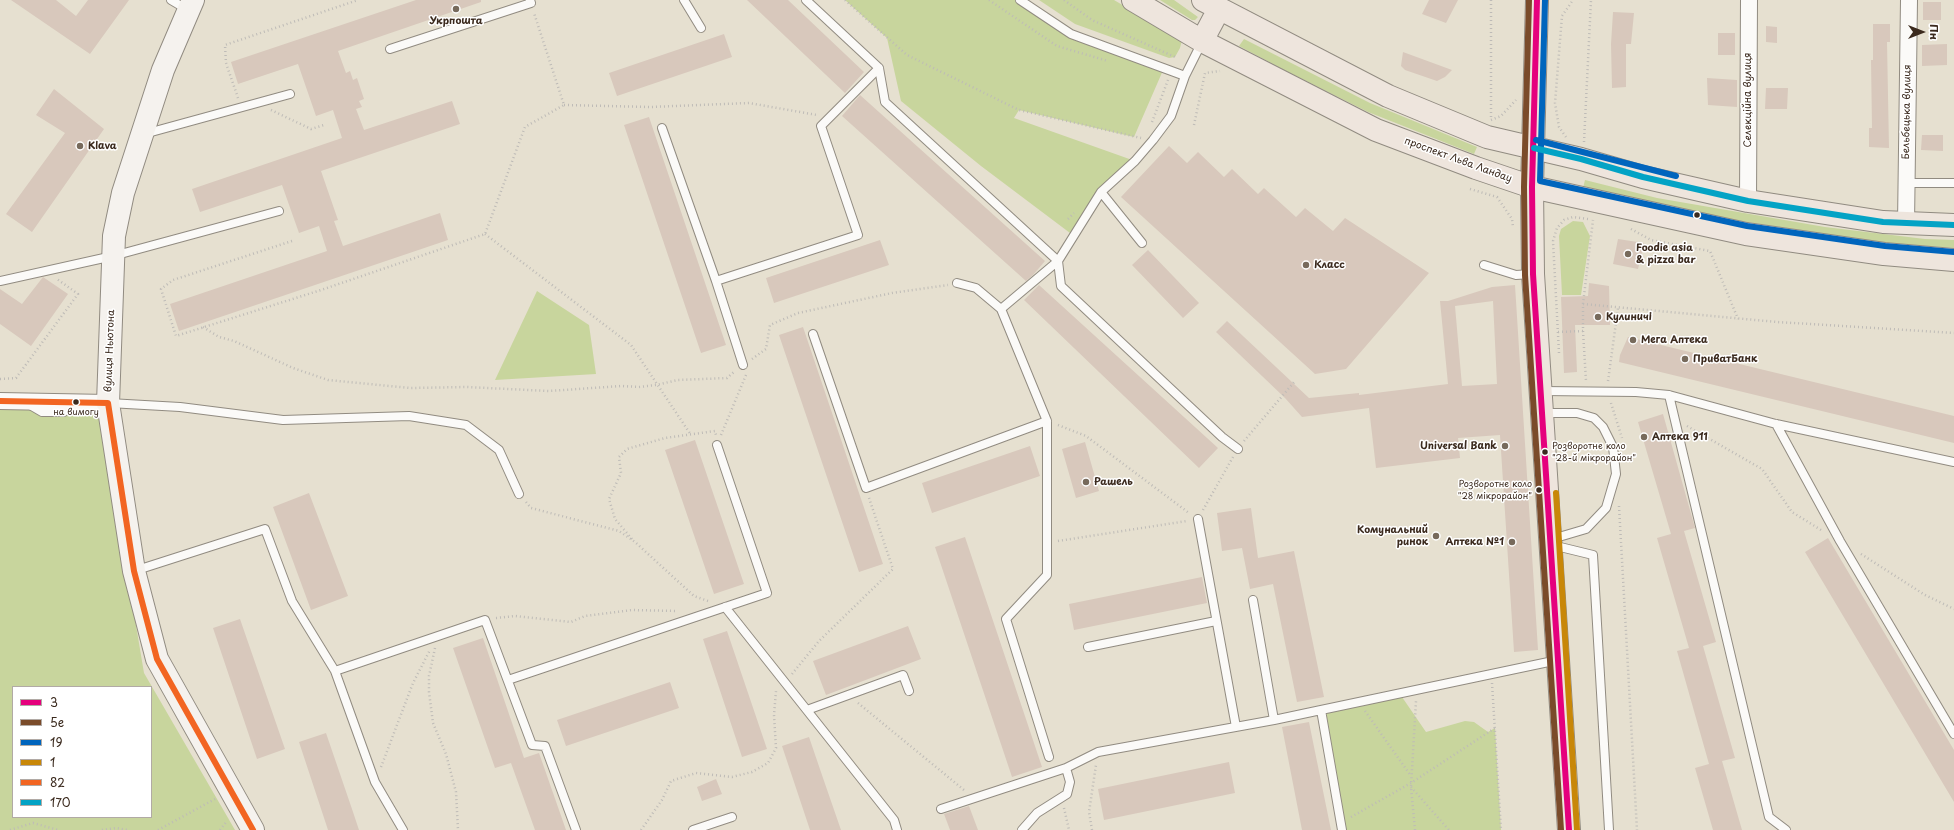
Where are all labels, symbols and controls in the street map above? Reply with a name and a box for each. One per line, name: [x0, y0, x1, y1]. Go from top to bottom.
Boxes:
marker: Укрпошта: [451, 4, 461, 14]
north arrow: [1902, 12, 1942, 52]
place label: Укрпошта: [429, 15, 483, 27]
text: Пн: [1926, 24, 1943, 40]
street label: Селекційна вулиця: [1742, 52, 1754, 148]
street label: Бельбецька вулиця: [1900, 65, 1914, 159]
street label: проспект Льва Ландау: [1403, 135, 1513, 185]
place label: Klava: [88, 140, 117, 152]
marker: Klava: [75, 141, 85, 151]
unlabelled marker: [1692, 210, 1702, 220]
place label: Foodie asia & pizza bar: [1636, 242, 1696, 266]
marker: Foodie asia & pizza bar: [1623, 249, 1633, 259]
place label: Класс: [1314, 259, 1345, 271]
marker: Класс: [1301, 260, 1311, 270]
street label: вулиця Ньютона: [103, 310, 117, 392]
place label: Кулиничі: [1606, 311, 1652, 323]
marker: Кулиничі: [1593, 312, 1603, 322]
place label: Мега Аптека: [1641, 334, 1708, 346]
marker: Мега Аптека: [1628, 335, 1638, 345]
place label: ПриватБанк: [1693, 353, 1757, 365]
marker: ПриватБанк: [1680, 354, 1690, 364]
marker: на вимогу: [71, 397, 81, 407]
place label: на вимогу: [53, 408, 99, 418]
place label: Аптека 911: [1652, 431, 1708, 443]
marker: Аптека 911: [1639, 432, 1649, 442]
place label: Universal Bank: [1420, 440, 1497, 452]
marker: Universal Bank: [1500, 441, 1510, 451]
place label: Розворотне коло "28-й мікрорайон": [1552, 442, 1636, 463]
marker: Розворотне коло "28-й мікрорайон": [1540, 447, 1550, 457]
place label: Рашель: [1094, 476, 1133, 488]
marker: Рашель: [1081, 477, 1091, 487]
place label: Розворотне коло "28 мікрорайон": [1458, 480, 1532, 501]
marker: Розворотне коло "28 мікрорайон": [1534, 485, 1544, 495]
place label: Комунальний ринок: [1357, 524, 1428, 548]
marker: Комунальний ринок: [1431, 531, 1441, 541]
place label: Аптека №1: [1445, 536, 1504, 548]
marker: Аптека №1: [1507, 537, 1517, 547]
legend: [12, 686, 152, 818]
text: 3: [50, 693, 58, 711]
text: 5е: [50, 713, 64, 731]
text: 19: [50, 733, 62, 751]
text: 1: [50, 753, 55, 771]
text: 82: [50, 773, 65, 791]
text: 170: [50, 793, 71, 811]

